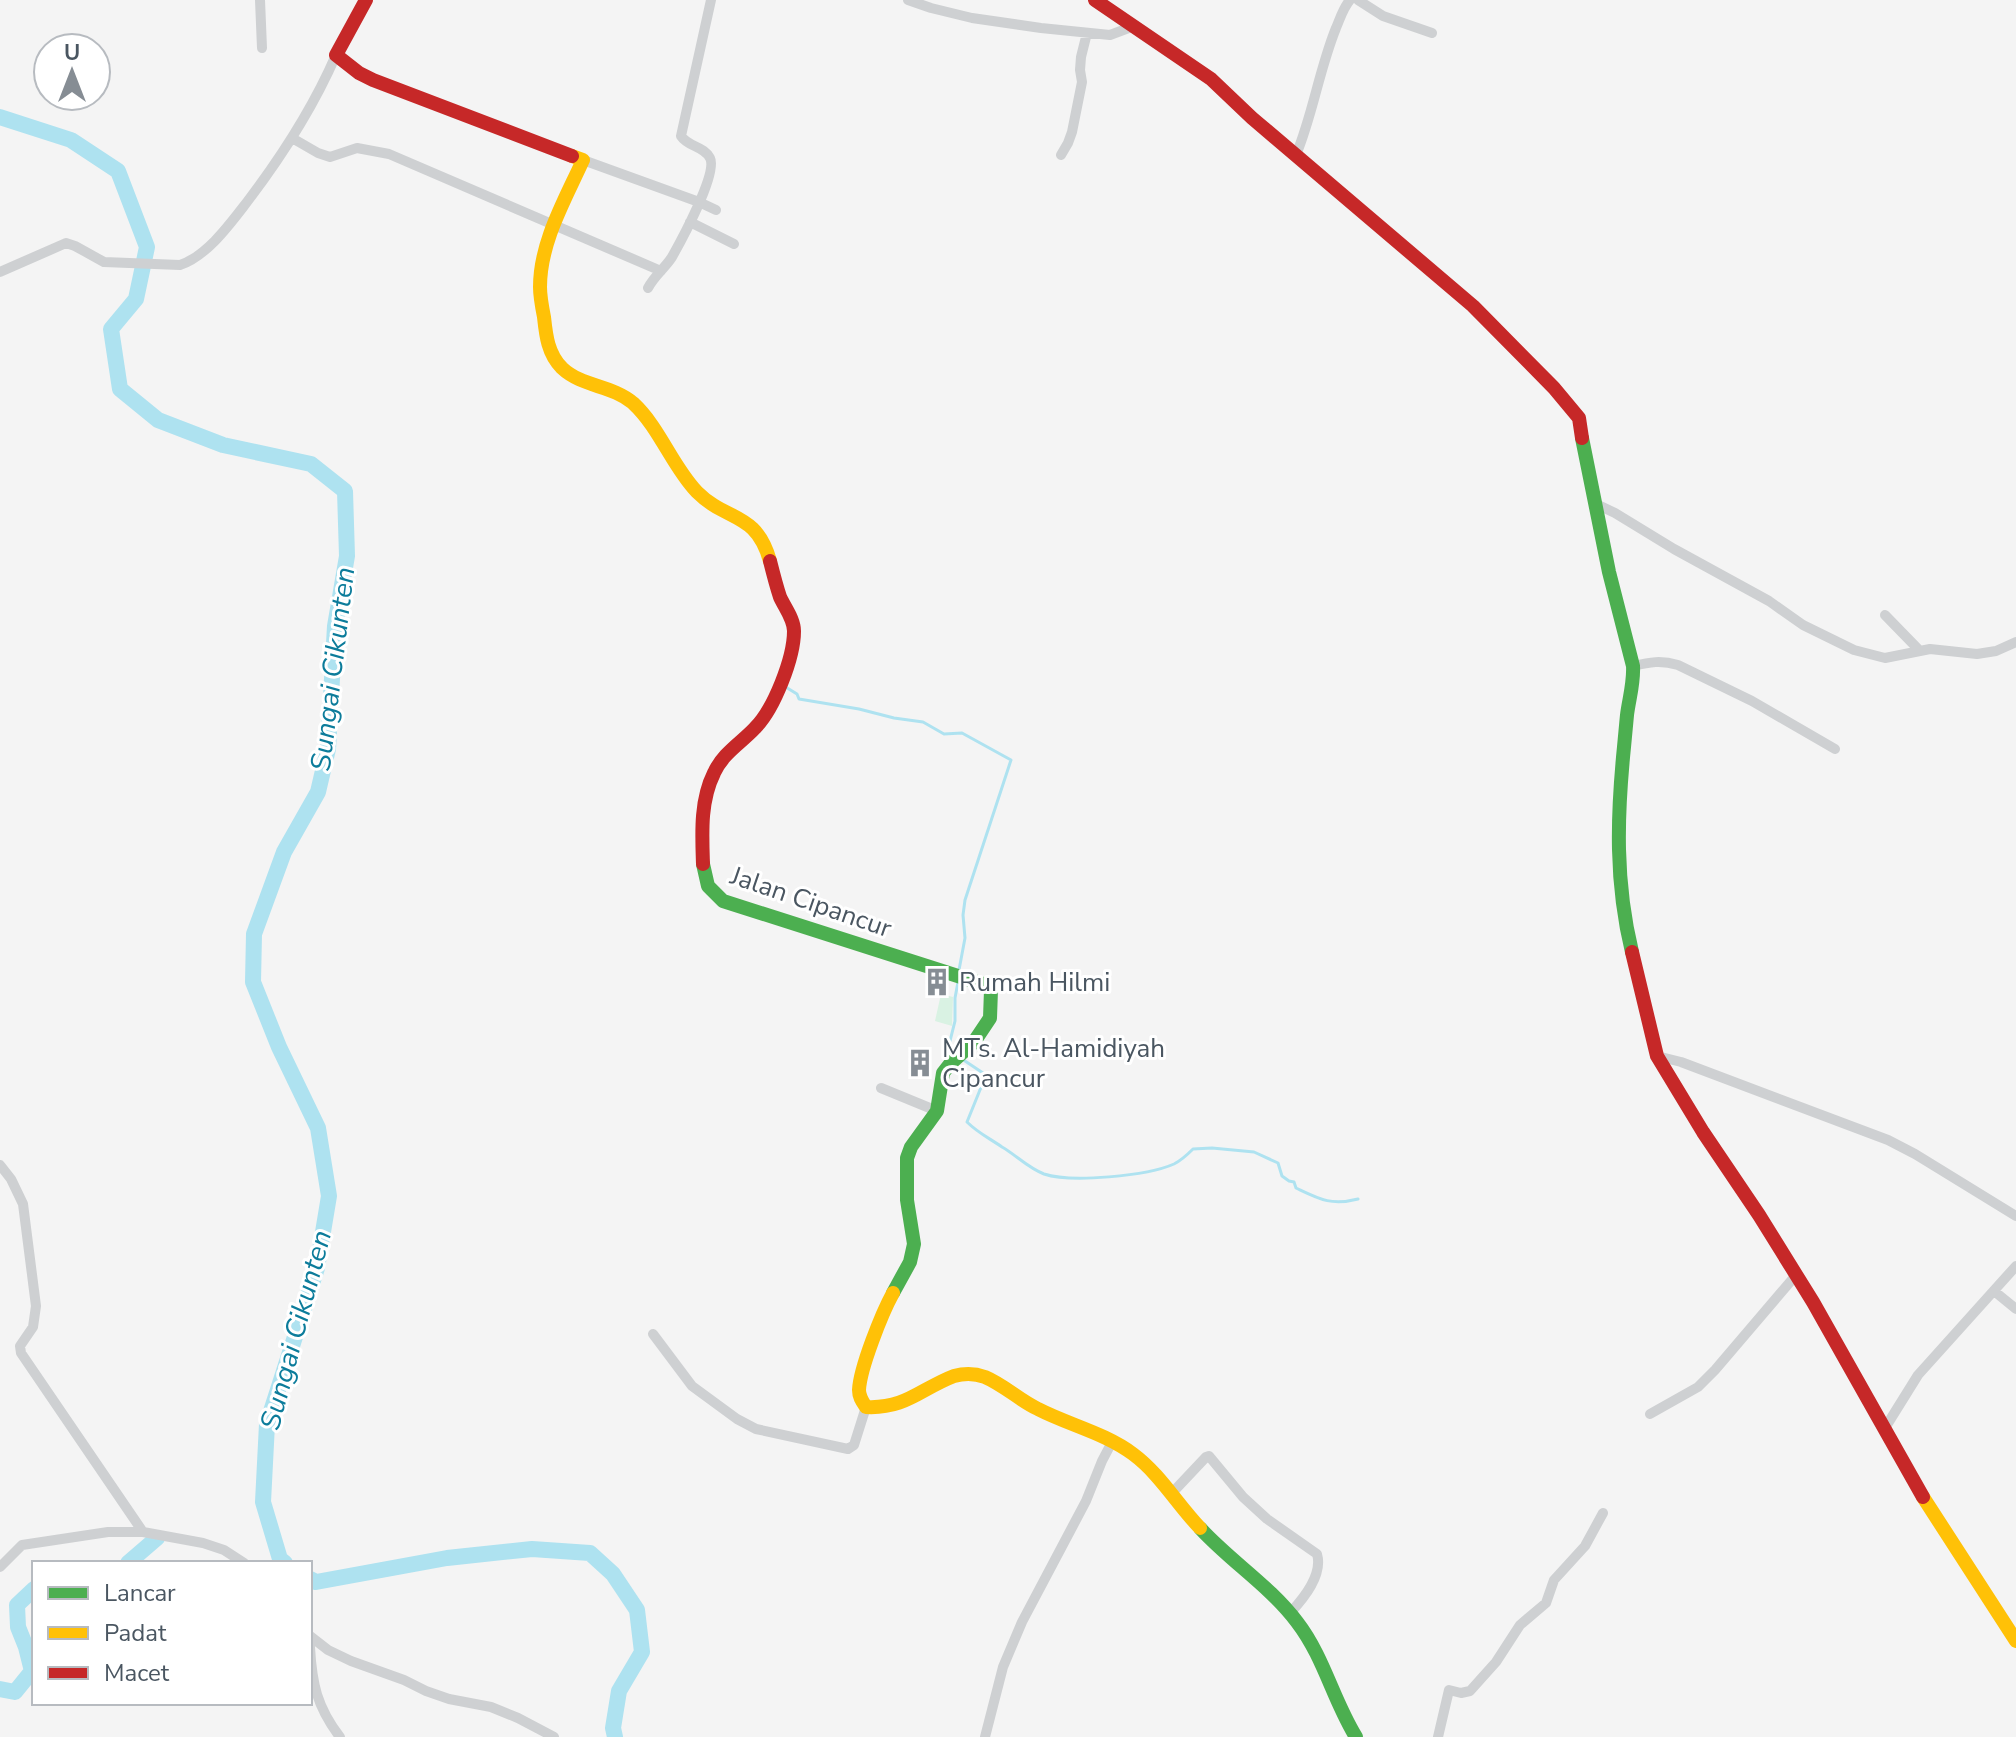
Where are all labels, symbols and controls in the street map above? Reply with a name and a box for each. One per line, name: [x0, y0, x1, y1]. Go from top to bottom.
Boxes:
north arrow: [32, 32, 112, 112]
text: U: [64, 38, 80, 68]
water label: Sungai Cikunten: [302, 565, 364, 773]
street label: Jalan Cipancur: [725, 858, 897, 946]
place label: Rumah Hilmi: [959, 965, 1110, 1000]
building icon: Rumah Hilmi: [922, 967, 952, 997]
place label: MTs. Al-Hamidiyah Cipancur: [942, 1031, 1165, 1096]
building icon: MTs. Al-Hamidiyah Cipancur: [905, 1048, 935, 1078]
water label: Sungai Cikunten: [251, 1226, 341, 1434]
legend: [32, 1561, 312, 1705]
text: Lancar: [104, 1577, 176, 1609]
text: Padat: [104, 1617, 167, 1649]
text: Macet: [104, 1657, 170, 1689]

